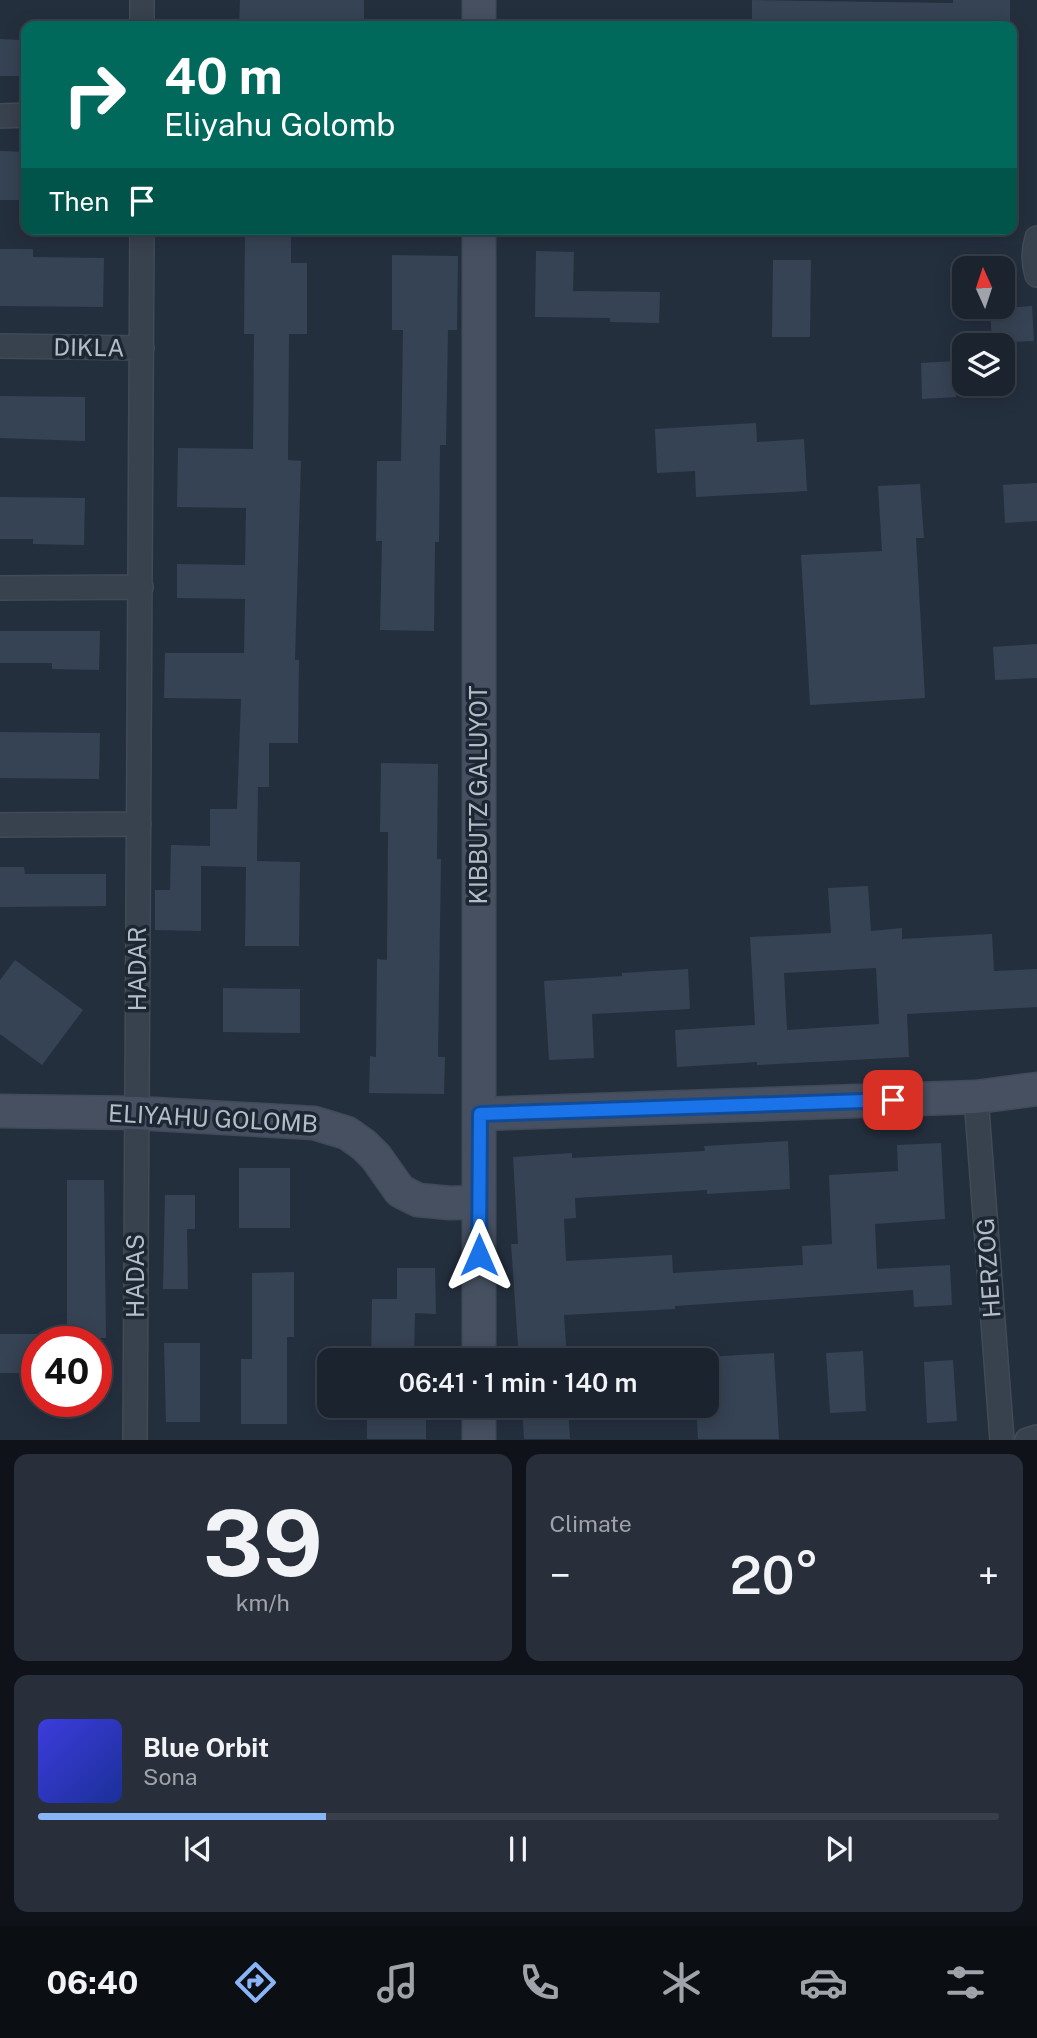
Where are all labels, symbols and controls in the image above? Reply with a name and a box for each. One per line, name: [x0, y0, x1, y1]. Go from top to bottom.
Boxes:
text: 40 m: [164, 47, 283, 105]
icon: right: [49, 49, 140, 140]
text: Eliyahu Golomb: [164, 106, 395, 143]
icon: arrive: [123, 182, 161, 220]
text: Then: [49, 186, 109, 217]
north arrow: [952, 256, 1015, 318]
map controls: [952, 256, 1015, 396]
street label: DIKLA: [53, 332, 125, 362]
button: layers: [952, 333, 1015, 396]
street label: KIBBUTZ GALUYOT: [464, 686, 492, 904]
street label: HADAR: [123, 927, 151, 1011]
pin: [863, 1070, 923, 1130]
icon: arrive: [874, 1081, 912, 1119]
street label: ELIYAHU GOLOMB: [108, 1099, 319, 1137]
street label: HERZOG: [971, 1217, 1005, 1319]
position arrow: [442, 1218, 516, 1292]
street label: HADAS: [121, 1234, 149, 1318]
speed limit sign: 40: [21, 1326, 112, 1417]
text: 06:41 · 1 min · 140 m: [399, 1367, 637, 1398]
text: 39: [203, 1490, 323, 1596]
text: Climate: [550, 1510, 632, 1537]
text: 20°: [730, 1545, 819, 1606]
text: −: [550, 1553, 571, 1598]
text: +: [978, 1553, 999, 1598]
text: km/h: [236, 1589, 290, 1616]
text: Blue Orbit: [143, 1732, 269, 1763]
text: Sona: [143, 1763, 197, 1790]
icon: previous: [179, 1830, 217, 1868]
icon: pause: [499, 1830, 537, 1868]
icon: next: [820, 1830, 858, 1868]
icon: directions: [231, 1958, 280, 2007]
icon: music: [373, 1958, 422, 2007]
icon: phone: [515, 1958, 564, 2007]
icon: climate: [657, 1958, 706, 2007]
icon: car: [799, 1958, 848, 2007]
icon: filters: [941, 1958, 990, 2007]
text: 06:40: [47, 1964, 138, 2001]

